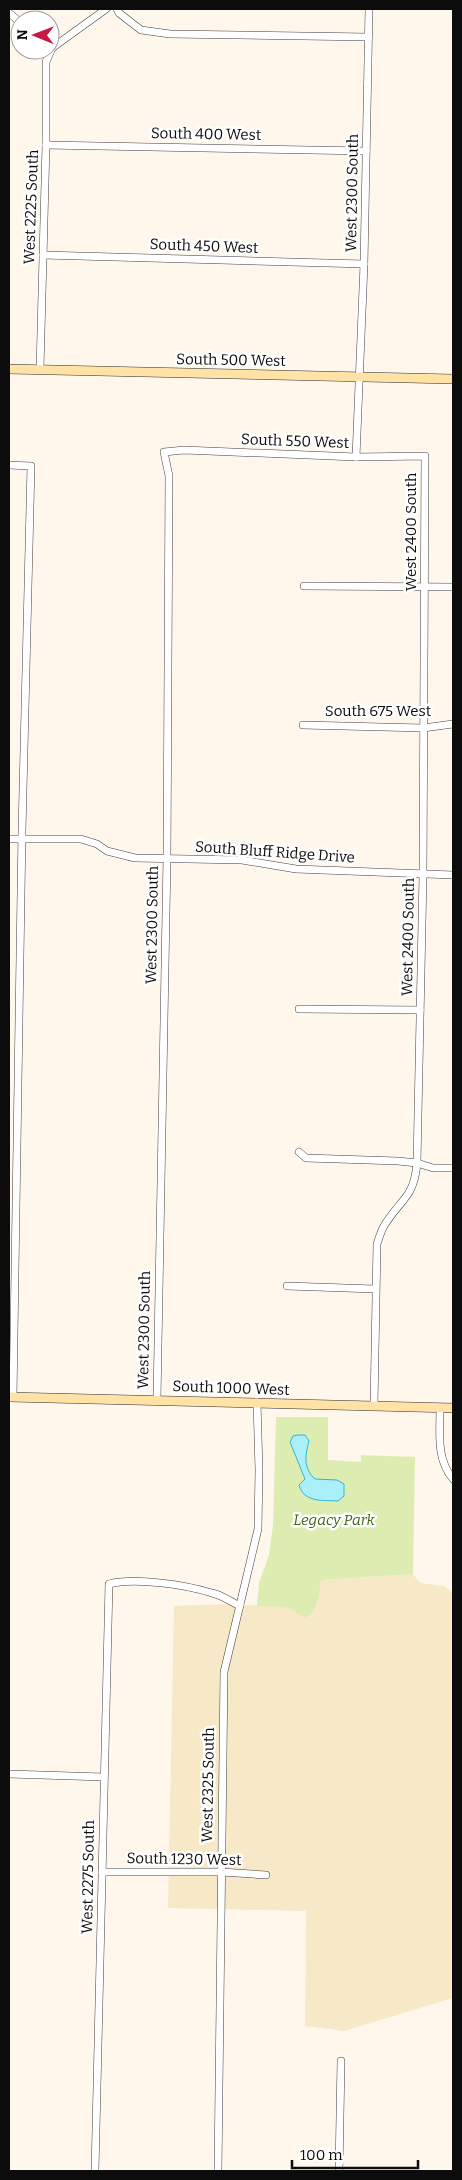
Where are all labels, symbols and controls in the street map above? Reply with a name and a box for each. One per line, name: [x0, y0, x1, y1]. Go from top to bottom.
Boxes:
north arrow: [10, 10, 60, 60]
text: N: [14, 29, 31, 40]
street label: South 400 West: [151, 124, 262, 144]
street label: West 2300 South: [342, 133, 362, 252]
street label: West 2225 South: [20, 149, 42, 265]
street label: South 450 West: [149, 235, 259, 257]
street label: South 500 West: [176, 350, 287, 370]
street label: South 550 West: [241, 430, 350, 452]
street label: West 2400 South: [402, 472, 420, 591]
street label: South 675 West: [325, 702, 432, 720]
street label: South Bluff Ridge Drive: [195, 837, 355, 867]
street label: West 2300 South: [142, 865, 162, 984]
street label: West 2400 South: [398, 877, 418, 996]
street label: West 2300 South: [134, 1270, 154, 1389]
street label: South 1000 West: [172, 1377, 291, 1399]
park label: Legacy Park: [293, 1511, 376, 1529]
street label: West 2325 South: [198, 1727, 218, 1843]
street label: West 2275 South: [78, 1819, 98, 1934]
street label: South 1230 West: [126, 1849, 242, 1869]
scale bar: [292, 2138, 418, 2170]
text: 100 m: [300, 2146, 343, 2164]

